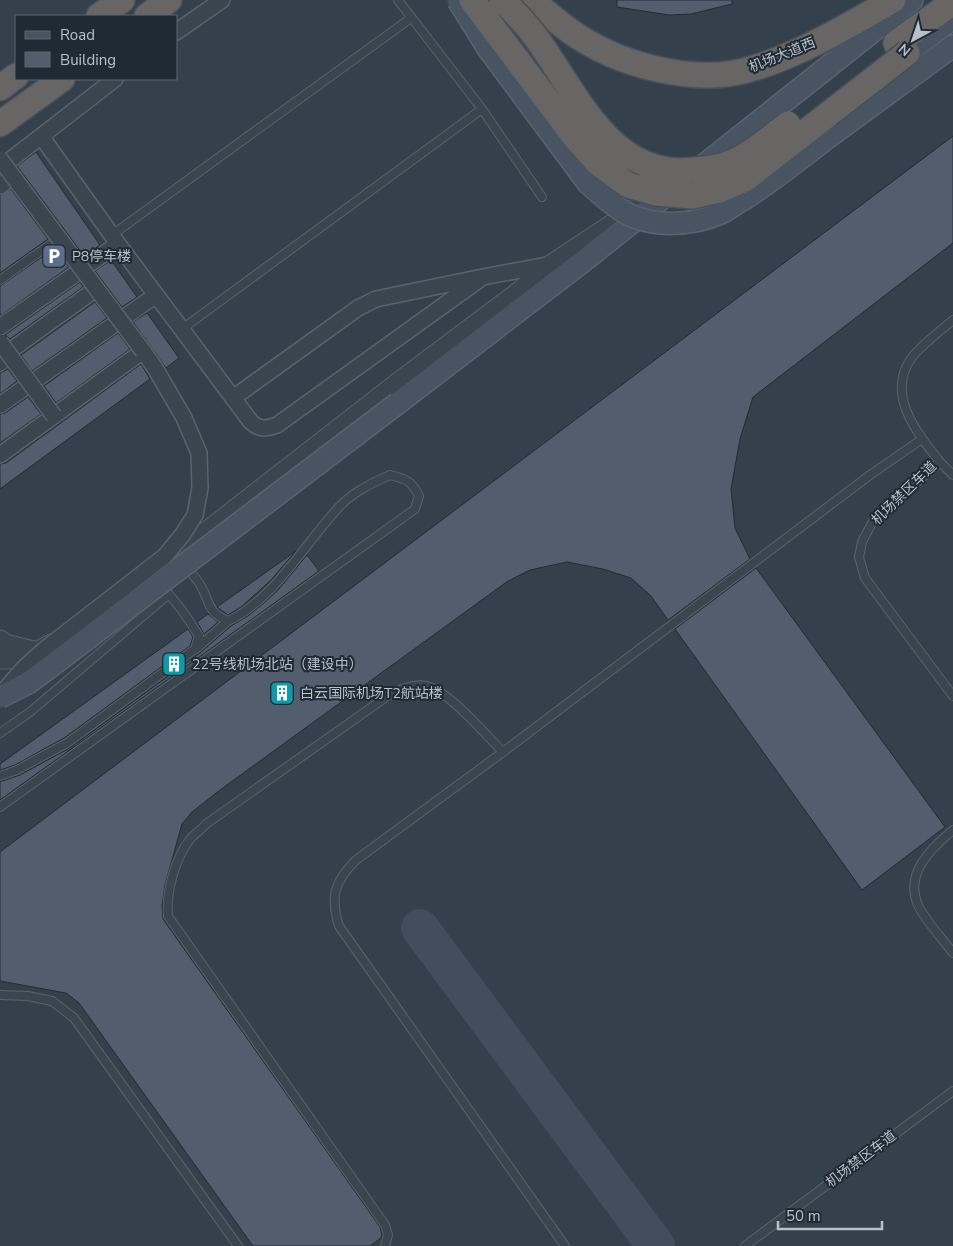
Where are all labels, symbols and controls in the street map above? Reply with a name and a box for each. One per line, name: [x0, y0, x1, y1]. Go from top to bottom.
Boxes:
legend: [15, 15, 178, 80]
north arrow: [888, 15, 938, 65]
text: Road: [60, 25, 95, 45]
street label: 机场大道西: [746, 33, 818, 77]
text: N: [895, 39, 915, 60]
text: Building: [60, 50, 116, 70]
parking icon: P8停车楼: [41, 243, 67, 269]
place label: P8停车楼: [72, 247, 131, 266]
street label: 机场禁区车道: [867, 457, 941, 529]
building icon: 22号线机场北站（建设中）: [161, 651, 187, 677]
place label: 22号线机场北站（建设中）: [192, 655, 363, 674]
building icon: 白云国际机场T2航站楼: [269, 680, 295, 706]
place label: 白云国际机场T2航站楼: [300, 684, 443, 703]
street label: 机场禁区车道: [822, 1126, 900, 1192]
scale bar: [778, 1198, 882, 1230]
text: 50 m: [786, 1206, 821, 1226]

